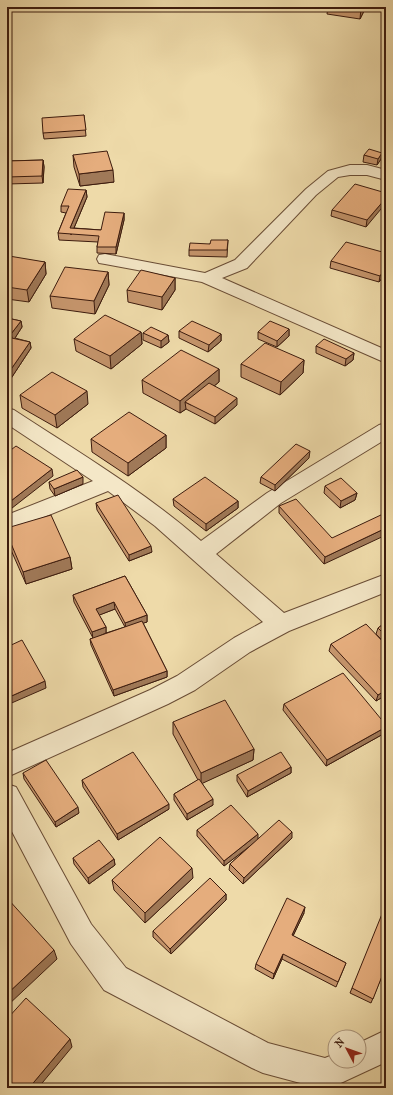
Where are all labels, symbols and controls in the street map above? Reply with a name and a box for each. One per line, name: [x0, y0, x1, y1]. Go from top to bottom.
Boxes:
north arrow: [327, 1029, 367, 1069]
text: N: [332, 1035, 348, 1050]

